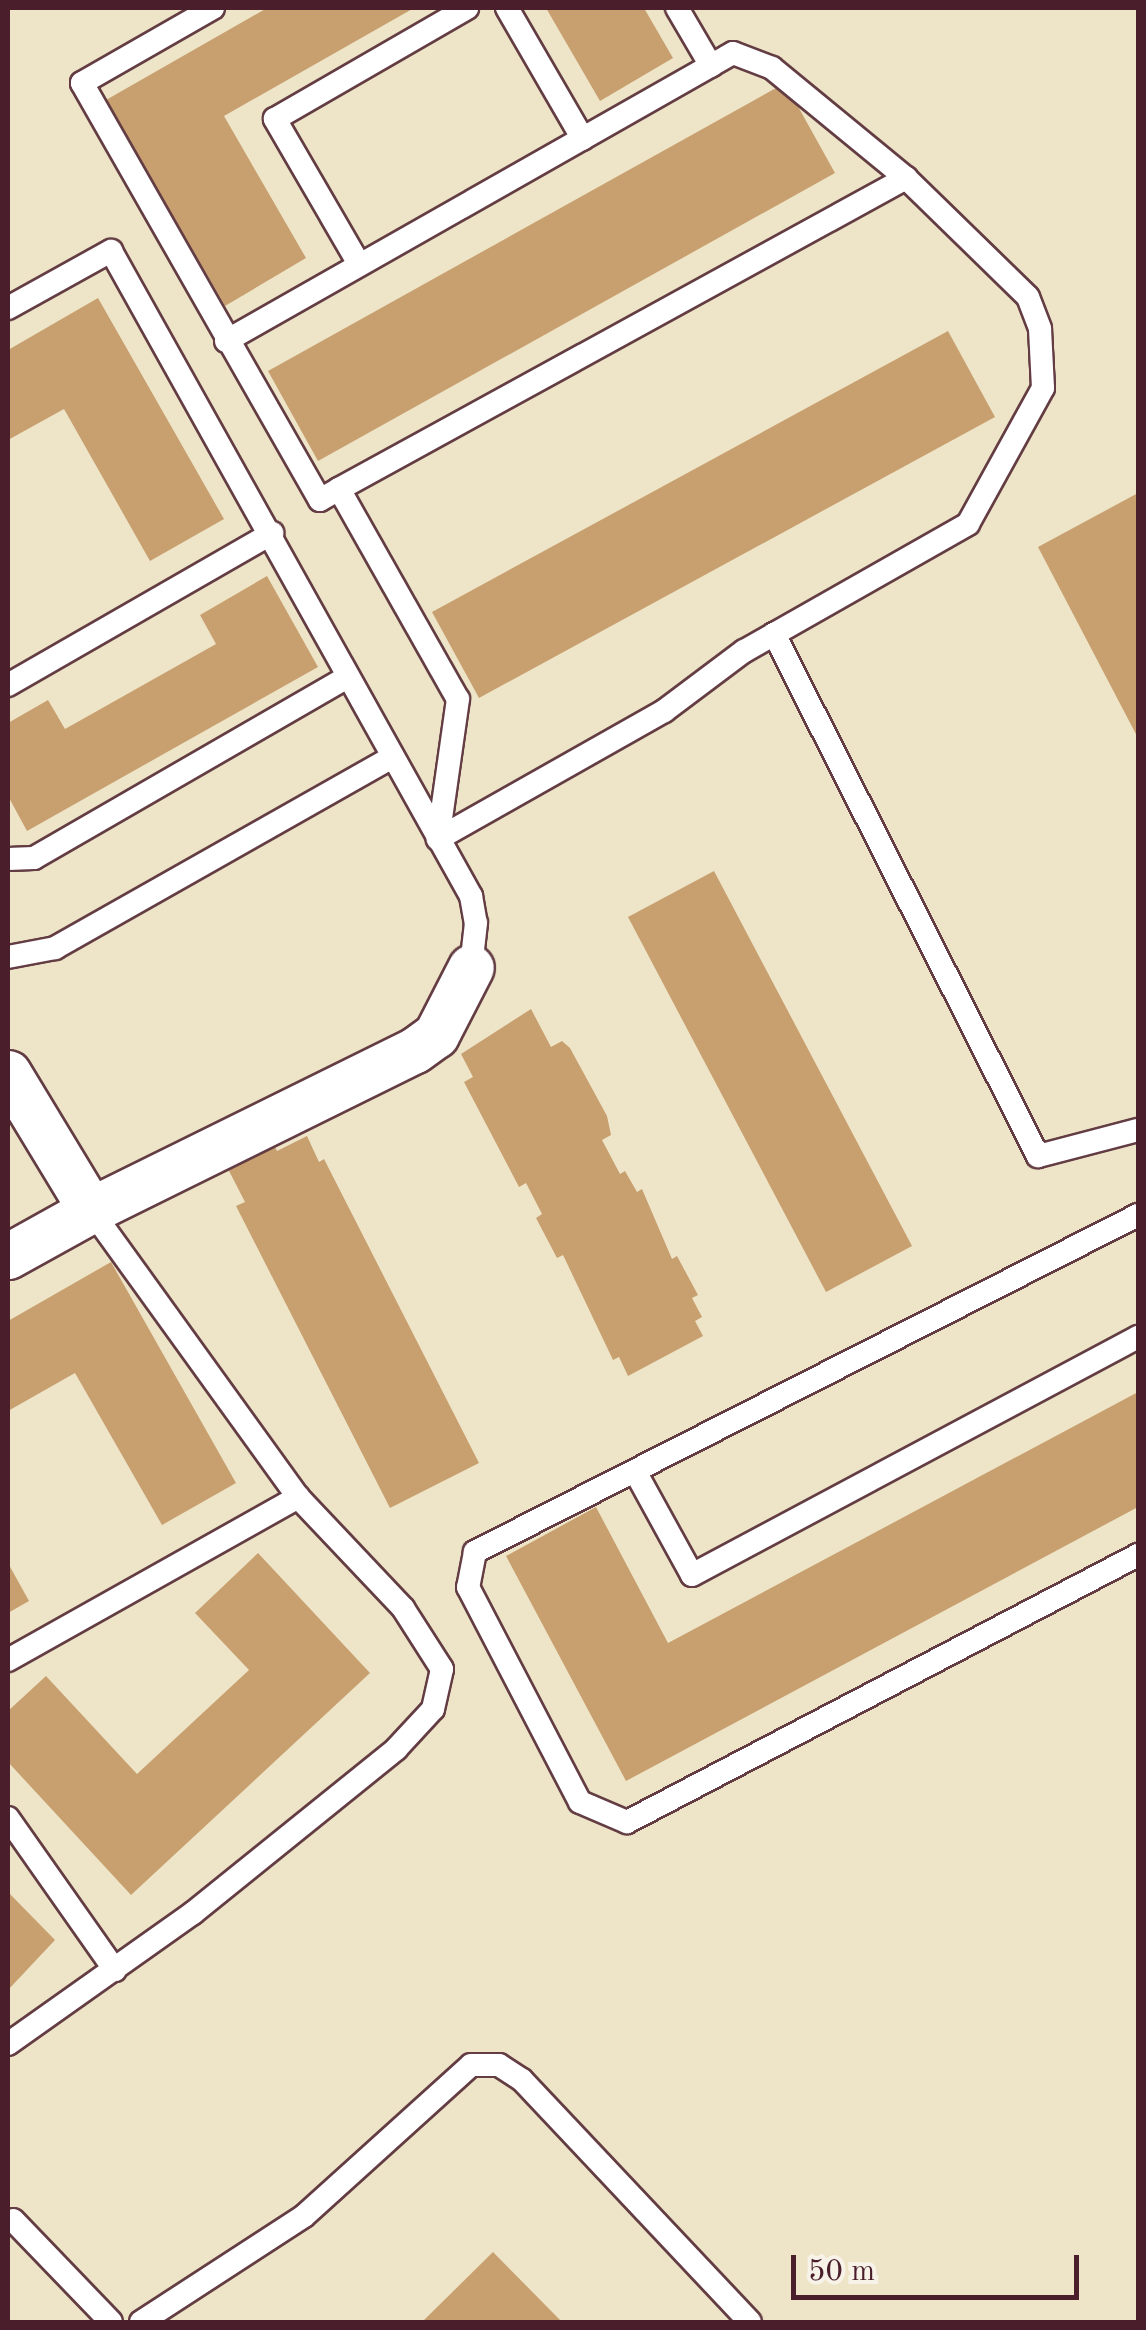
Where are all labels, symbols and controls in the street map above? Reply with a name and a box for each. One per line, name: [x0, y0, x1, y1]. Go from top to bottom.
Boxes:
scale bar: [796, 2235, 1084, 2297]
text: 50 m: [808, 2257, 875, 2287]

